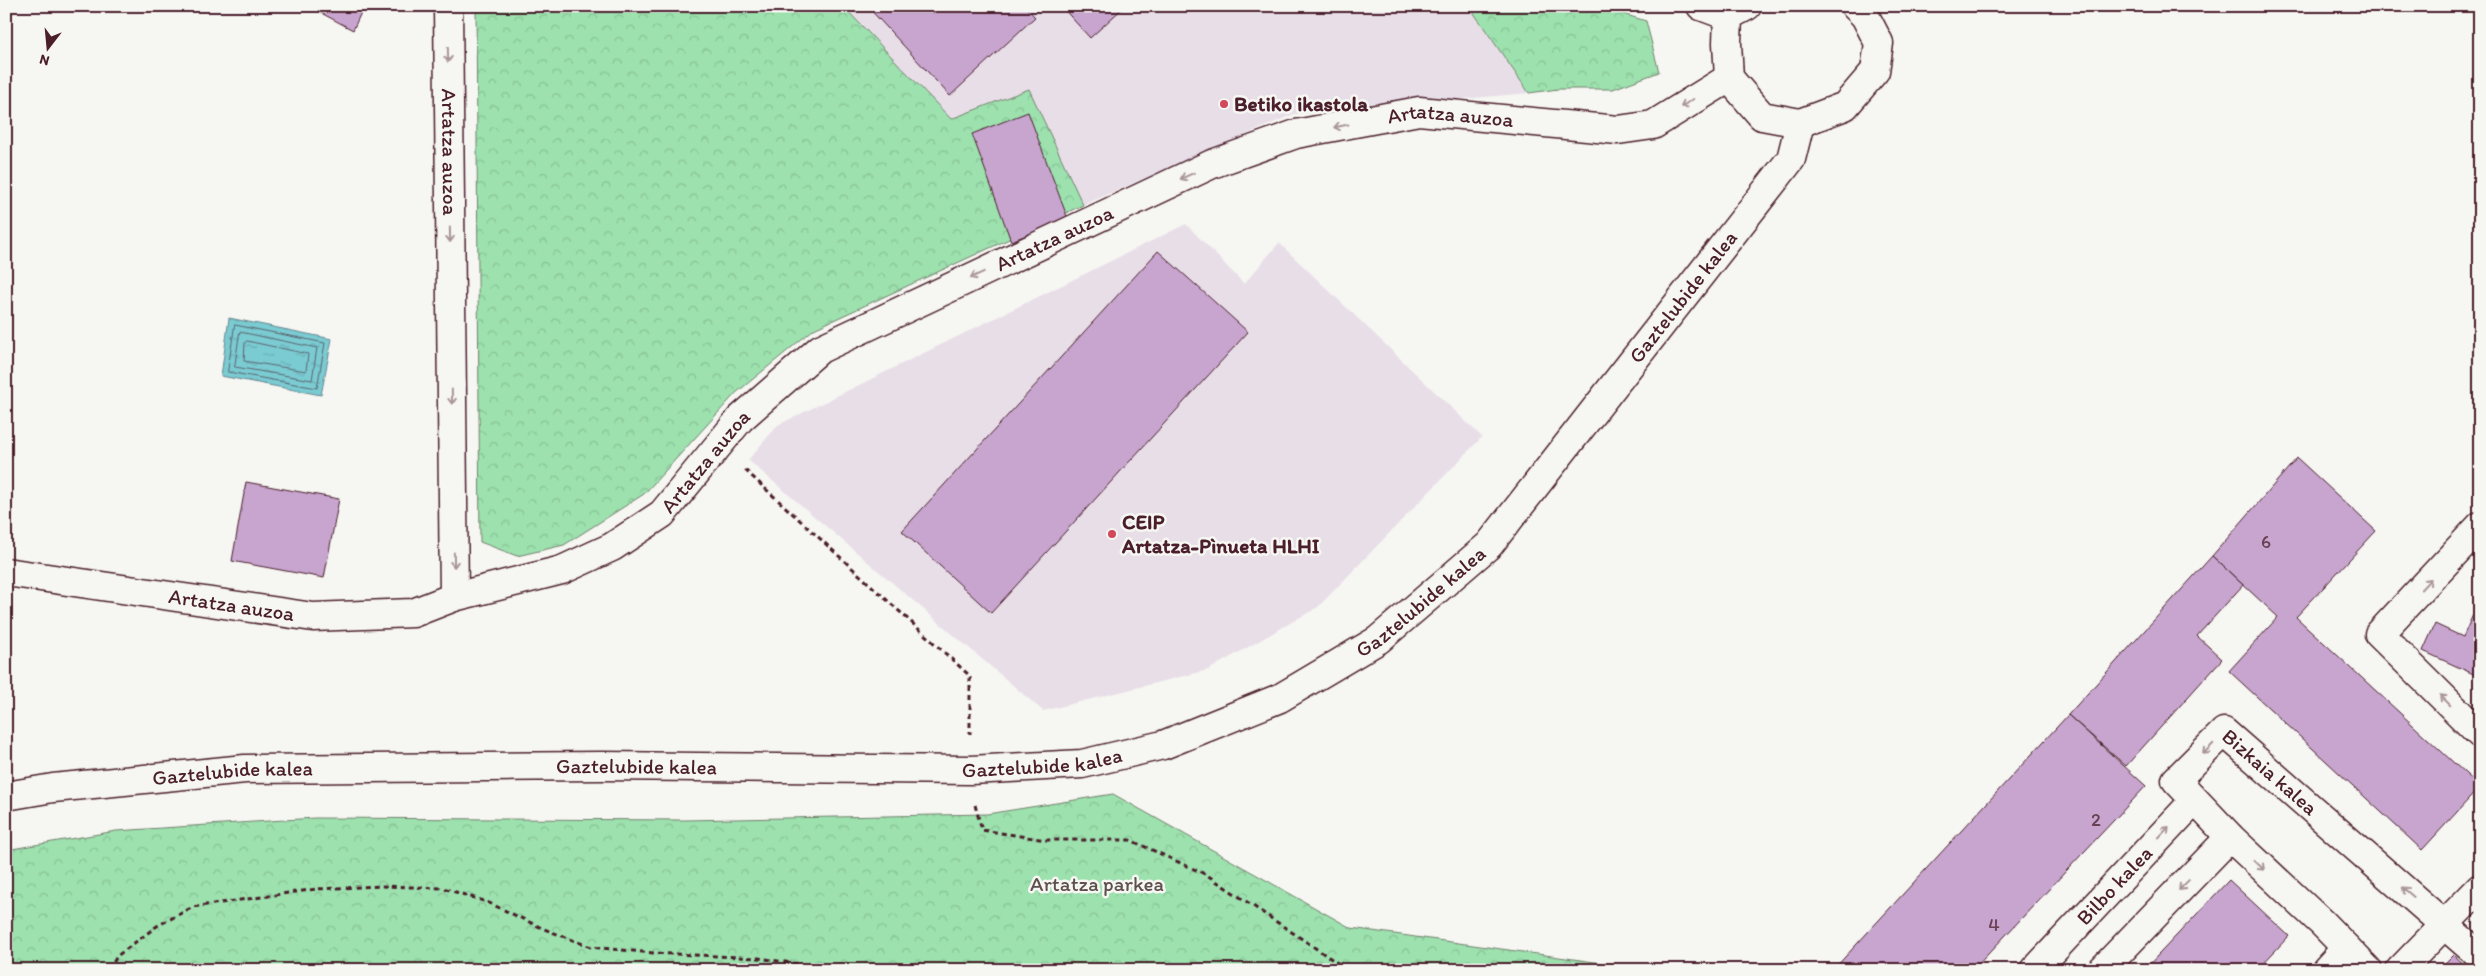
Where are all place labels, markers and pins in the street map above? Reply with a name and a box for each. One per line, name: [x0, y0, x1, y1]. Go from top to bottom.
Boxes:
place label: Betiko ikastola: [1234, 91, 1369, 116]
marker: Betiko ikastola: [1218, 98, 1230, 110]
place label: CEIP Artatza-Pìnueta HLHI: [1121, 509, 1320, 558]
marker: CEIP Artatza-Pìnueta HLHI: [1106, 528, 1118, 540]

